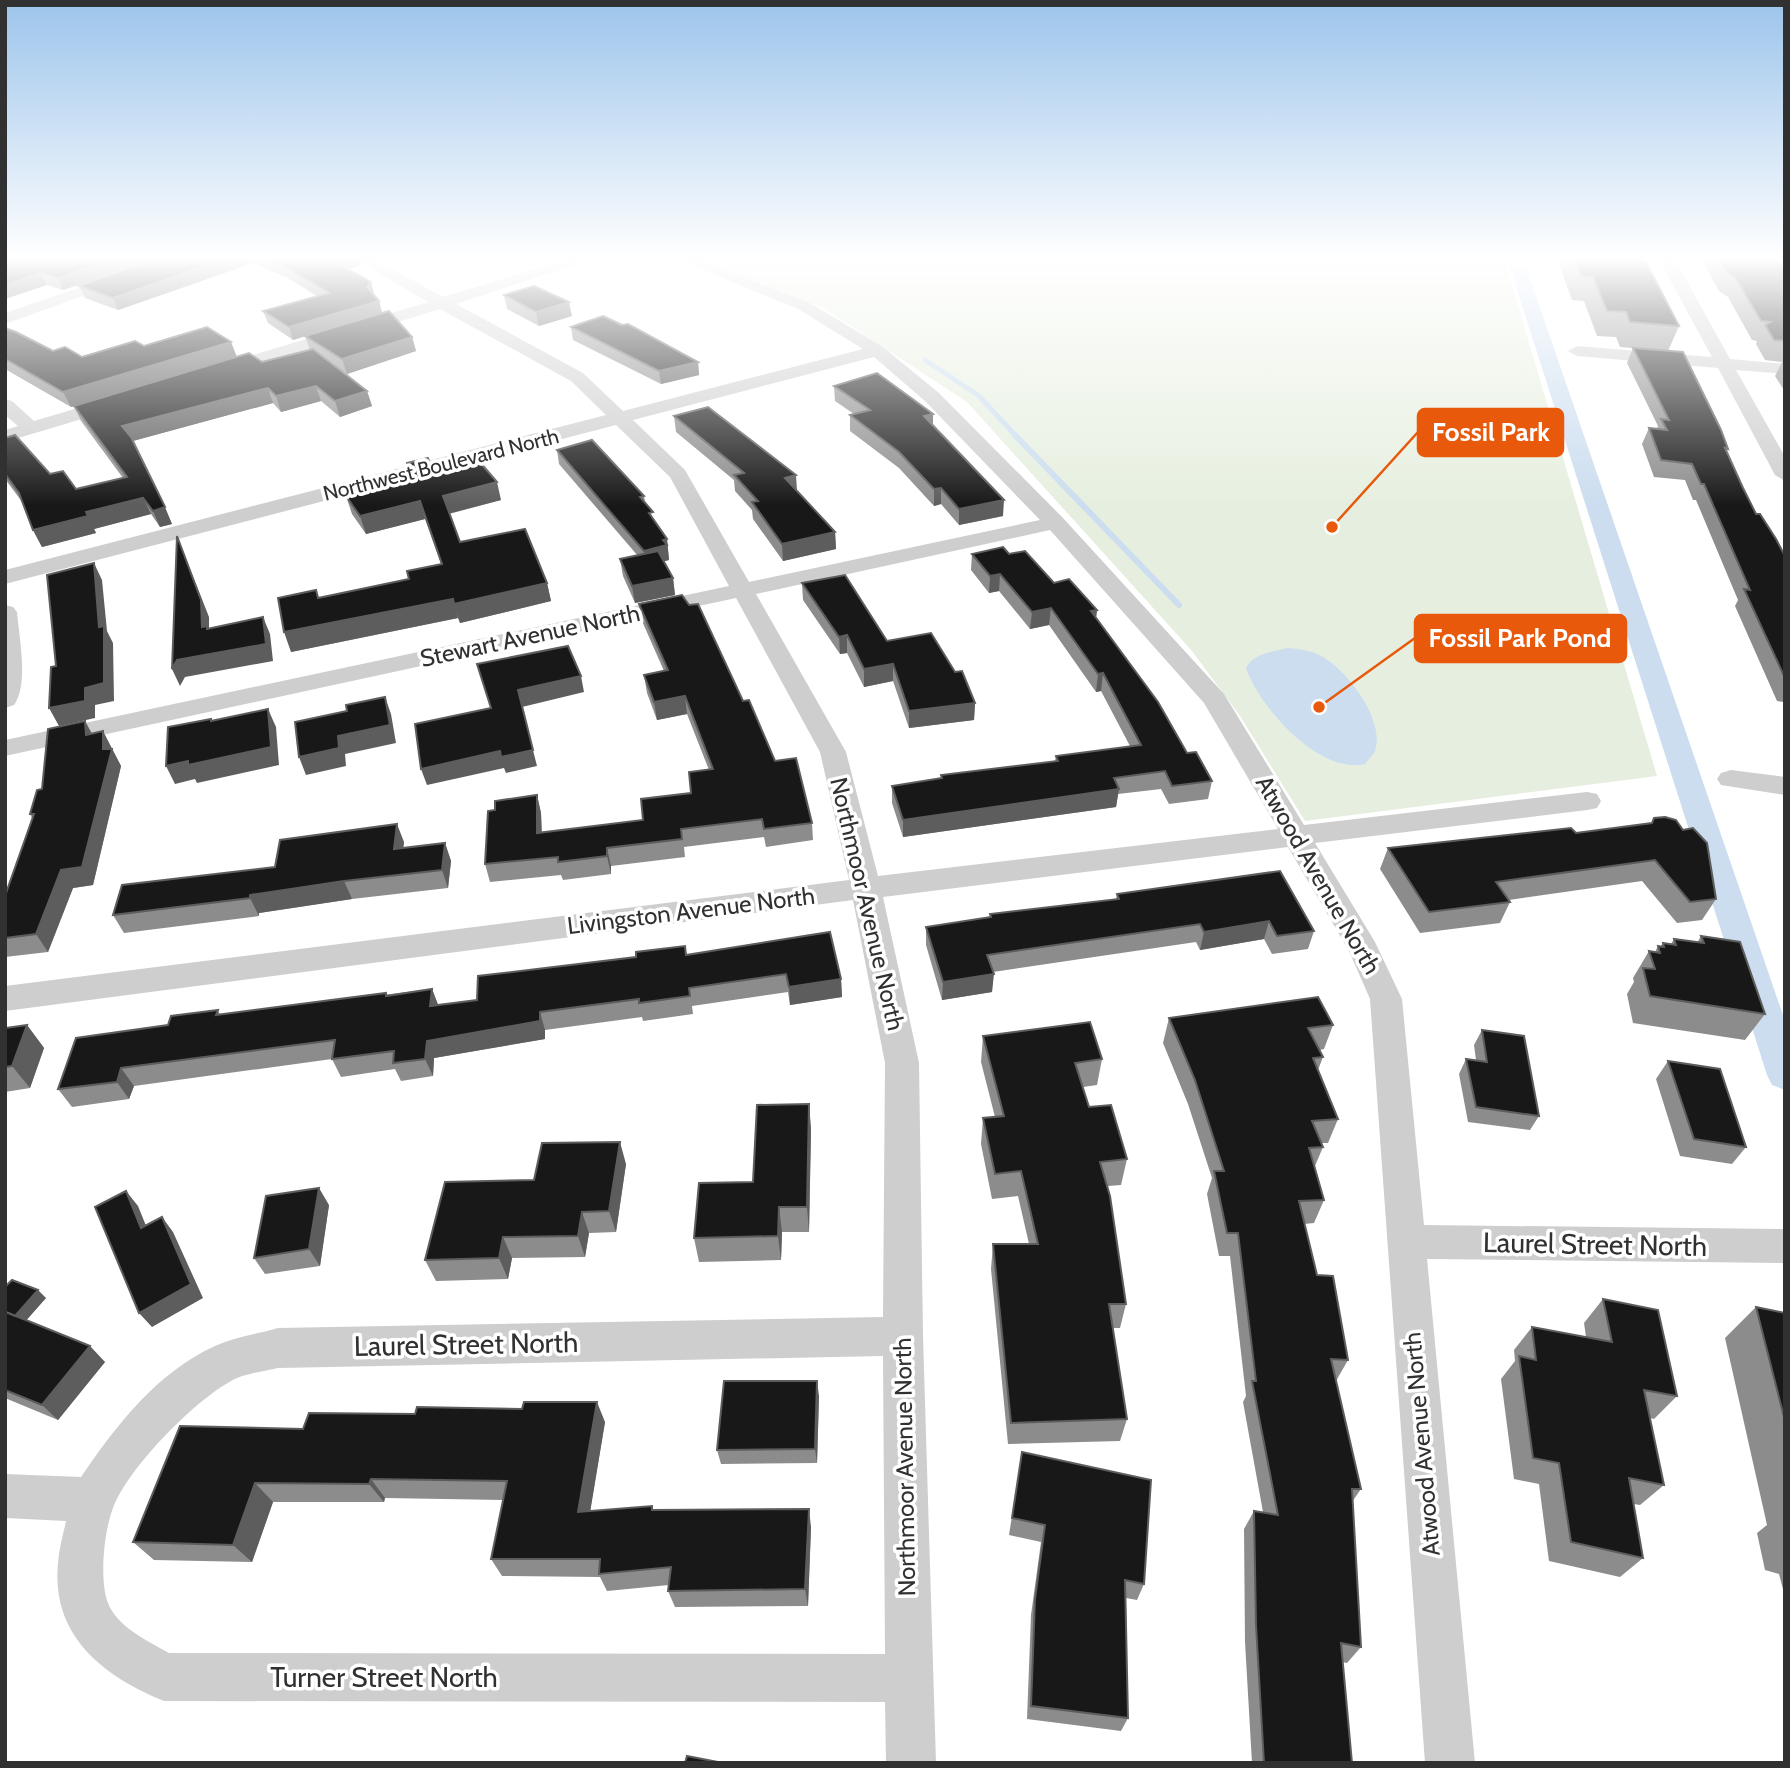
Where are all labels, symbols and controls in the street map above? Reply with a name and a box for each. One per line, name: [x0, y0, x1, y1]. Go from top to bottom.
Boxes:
callout: Fossil Park: [1418, 409, 1563, 456]
text: Fossil Park: [1432, 416, 1550, 448]
street label: Northwest Boulevard North: [320, 423, 561, 506]
street label: Stewart Avenue North: [417, 598, 642, 673]
callout: Fossil Park Pond: [1415, 615, 1626, 662]
text: Fossil Park Pond: [1429, 622, 1611, 654]
street label: Atwood Avenue North: [1250, 770, 1387, 979]
street label: Northmoor Avenue North: [824, 775, 911, 1033]
street label: Livingston Avenue North: [565, 881, 816, 940]
street label: Laurel Street North: [1483, 1225, 1707, 1263]
street label: Laurel Street North: [354, 1325, 578, 1363]
street label: Atwood Avenue North: [1397, 1331, 1446, 1557]
street label: Northmoor Avenue North: [888, 1337, 921, 1597]
street label: Turner Street North: [270, 1660, 498, 1694]

